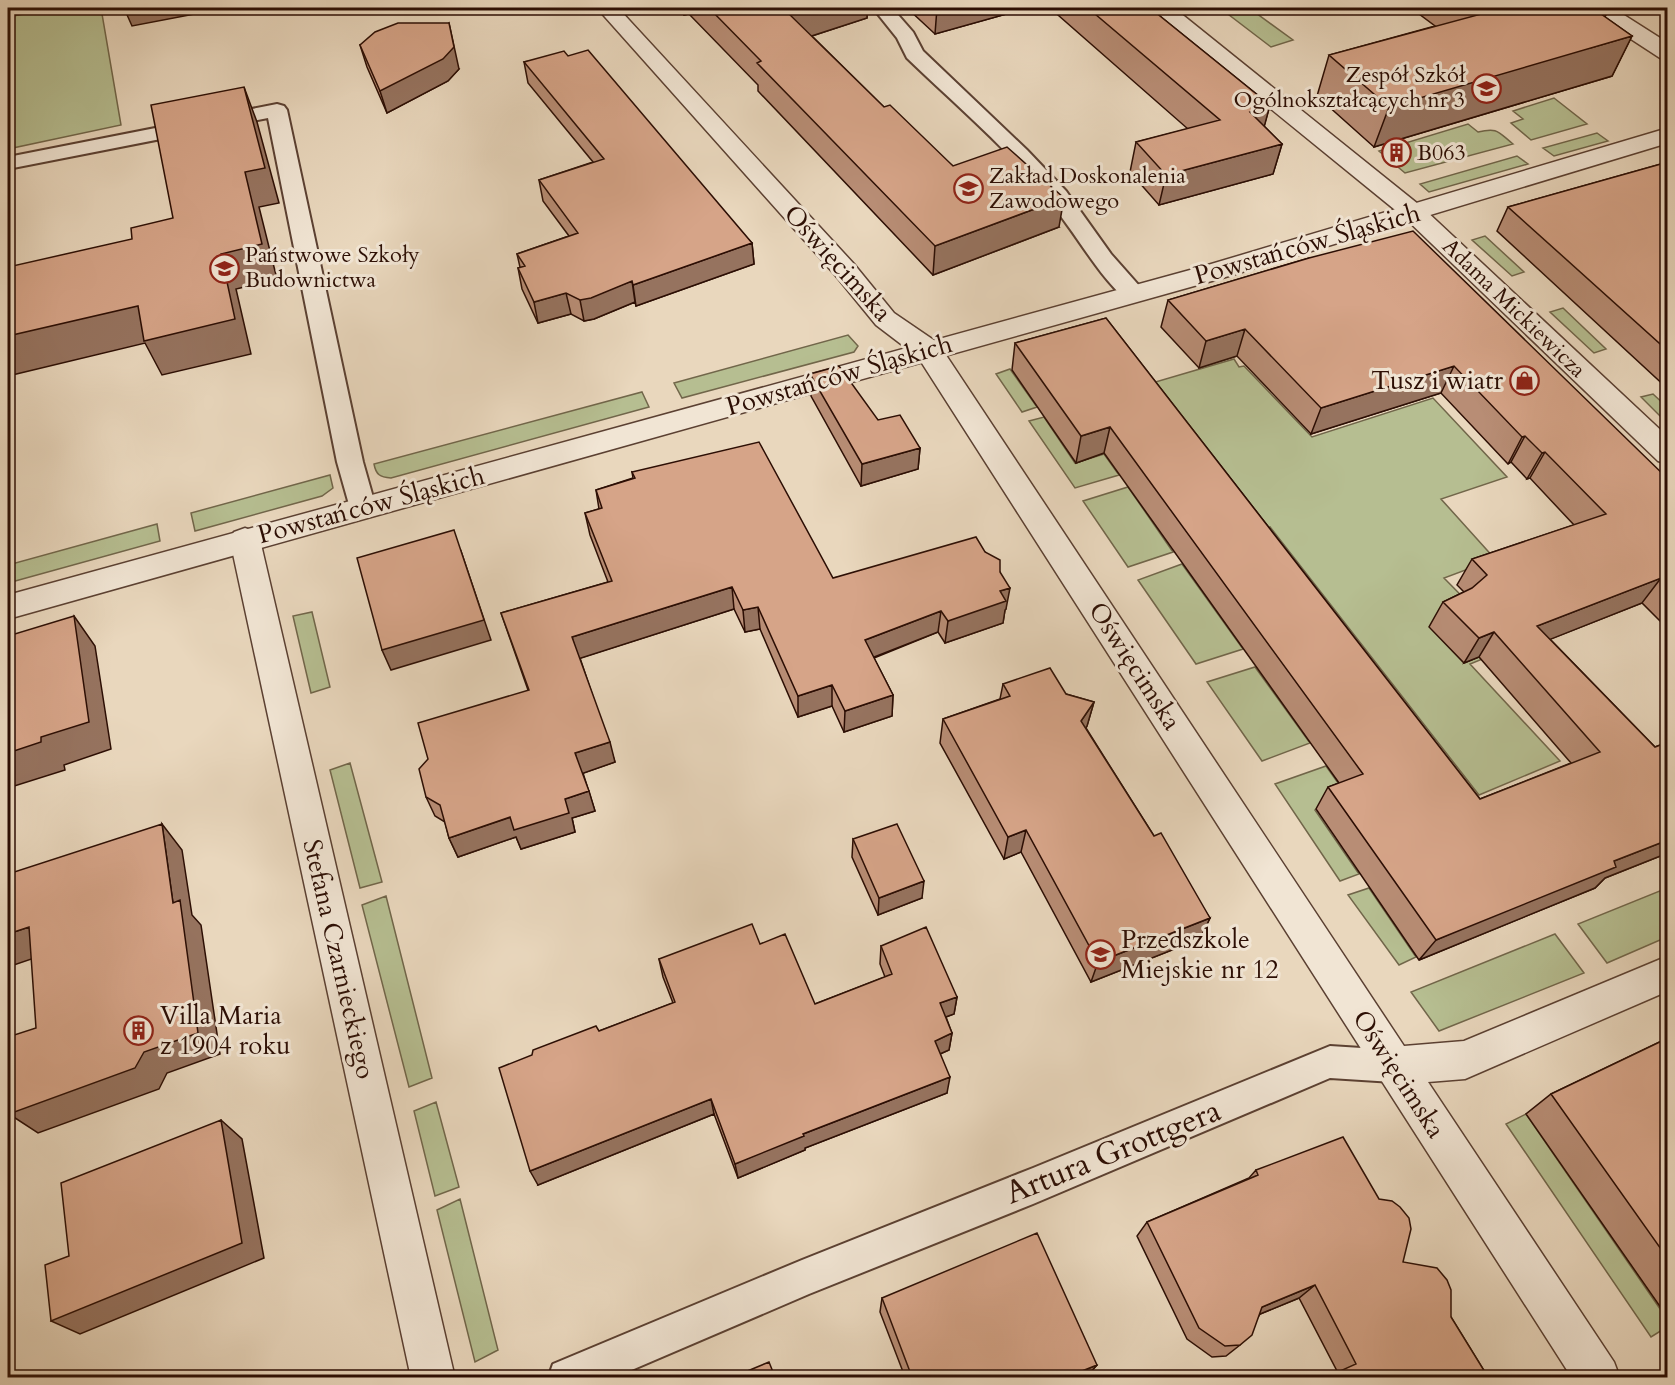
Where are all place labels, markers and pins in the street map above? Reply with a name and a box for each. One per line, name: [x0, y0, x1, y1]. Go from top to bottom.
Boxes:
place label: Zespół Szkół Ogólnokształcących nr 3: [1233, 60, 1466, 115]
school or university icon: Zespół Szkół Ogólnokształcących nr 3: [1470, 72, 1502, 104]
building icon: B063: [1380, 137, 1412, 169]
place label: B063: [1417, 138, 1466, 168]
place label: Zakład Doskonalenia Zawodowego: [989, 161, 1186, 216]
school or university icon: Zakład Doskonalenia Zawodowego: [952, 173, 984, 205]
place label: Państwowe Szkoły Budownictwa: [245, 240, 420, 295]
school or university icon: Państwowe Szkoły Budownictwa: [208, 252, 240, 284]
place label: Tusz i wiatr: [1371, 363, 1504, 398]
shop icon: Tusz i wiatr: [1508, 364, 1540, 396]
place label: Przedszkole Miejskie nr 12: [1121, 922, 1279, 987]
school or university icon: Przedszkole Miejskie nr 12: [1084, 938, 1116, 970]
place label: Villa Maria z 1904 roku: [160, 998, 291, 1063]
building icon: Villa Maria z 1904 roku: [123, 1014, 155, 1046]

